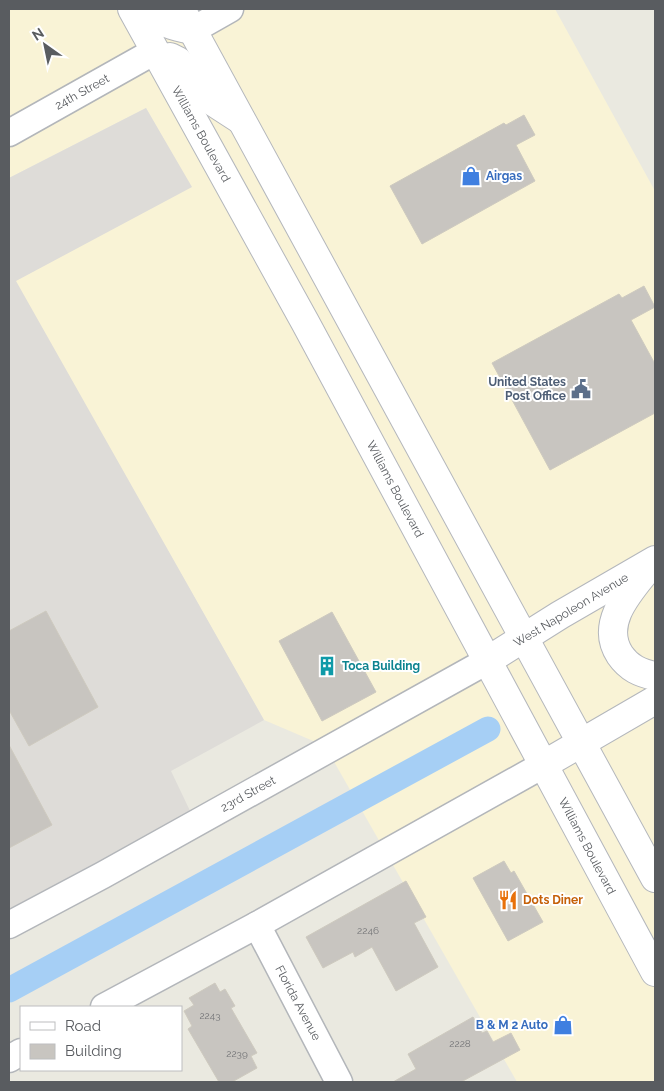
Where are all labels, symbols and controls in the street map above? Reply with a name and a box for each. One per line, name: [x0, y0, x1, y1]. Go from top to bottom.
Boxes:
north arrow: [20, 20, 70, 70]
text: N: [29, 24, 47, 44]
street label: 24th Street: [52, 71, 112, 113]
street label: Williams Boulevard: [169, 84, 233, 184]
shop icon: Airgas: [460, 165, 482, 187]
place label: Airgas: [486, 169, 522, 183]
place label: United States Post Office: [488, 375, 566, 403]
public building icon: United States Post Office: [570, 378, 592, 400]
street label: Williams Boulevard: [364, 438, 426, 540]
street label: West Napoleon Avenue: [511, 570, 631, 650]
building icon: Toca Building: [316, 655, 338, 677]
place label: Toca Building: [342, 659, 420, 673]
street label: 23rd Street: [218, 773, 278, 815]
street label: Williams Boulevard: [556, 795, 618, 897]
restaurant icon: Dots Diner: [497, 889, 519, 911]
place label: Dots Diner: [523, 893, 583, 907]
house number: 2246: [357, 925, 379, 936]
street label: Florida Avenue: [272, 963, 324, 1043]
legend: [20, 1006, 182, 1071]
house number: 2243: [199, 1010, 221, 1021]
shop icon: B & M 2 Auto: [552, 1014, 574, 1036]
text: Road: [65, 1017, 101, 1035]
place label: B & M 2 Auto: [476, 1018, 548, 1032]
house number: 2228: [449, 1038, 471, 1049]
text: Building: [65, 1042, 122, 1060]
house number: 2239: [226, 1048, 248, 1059]

